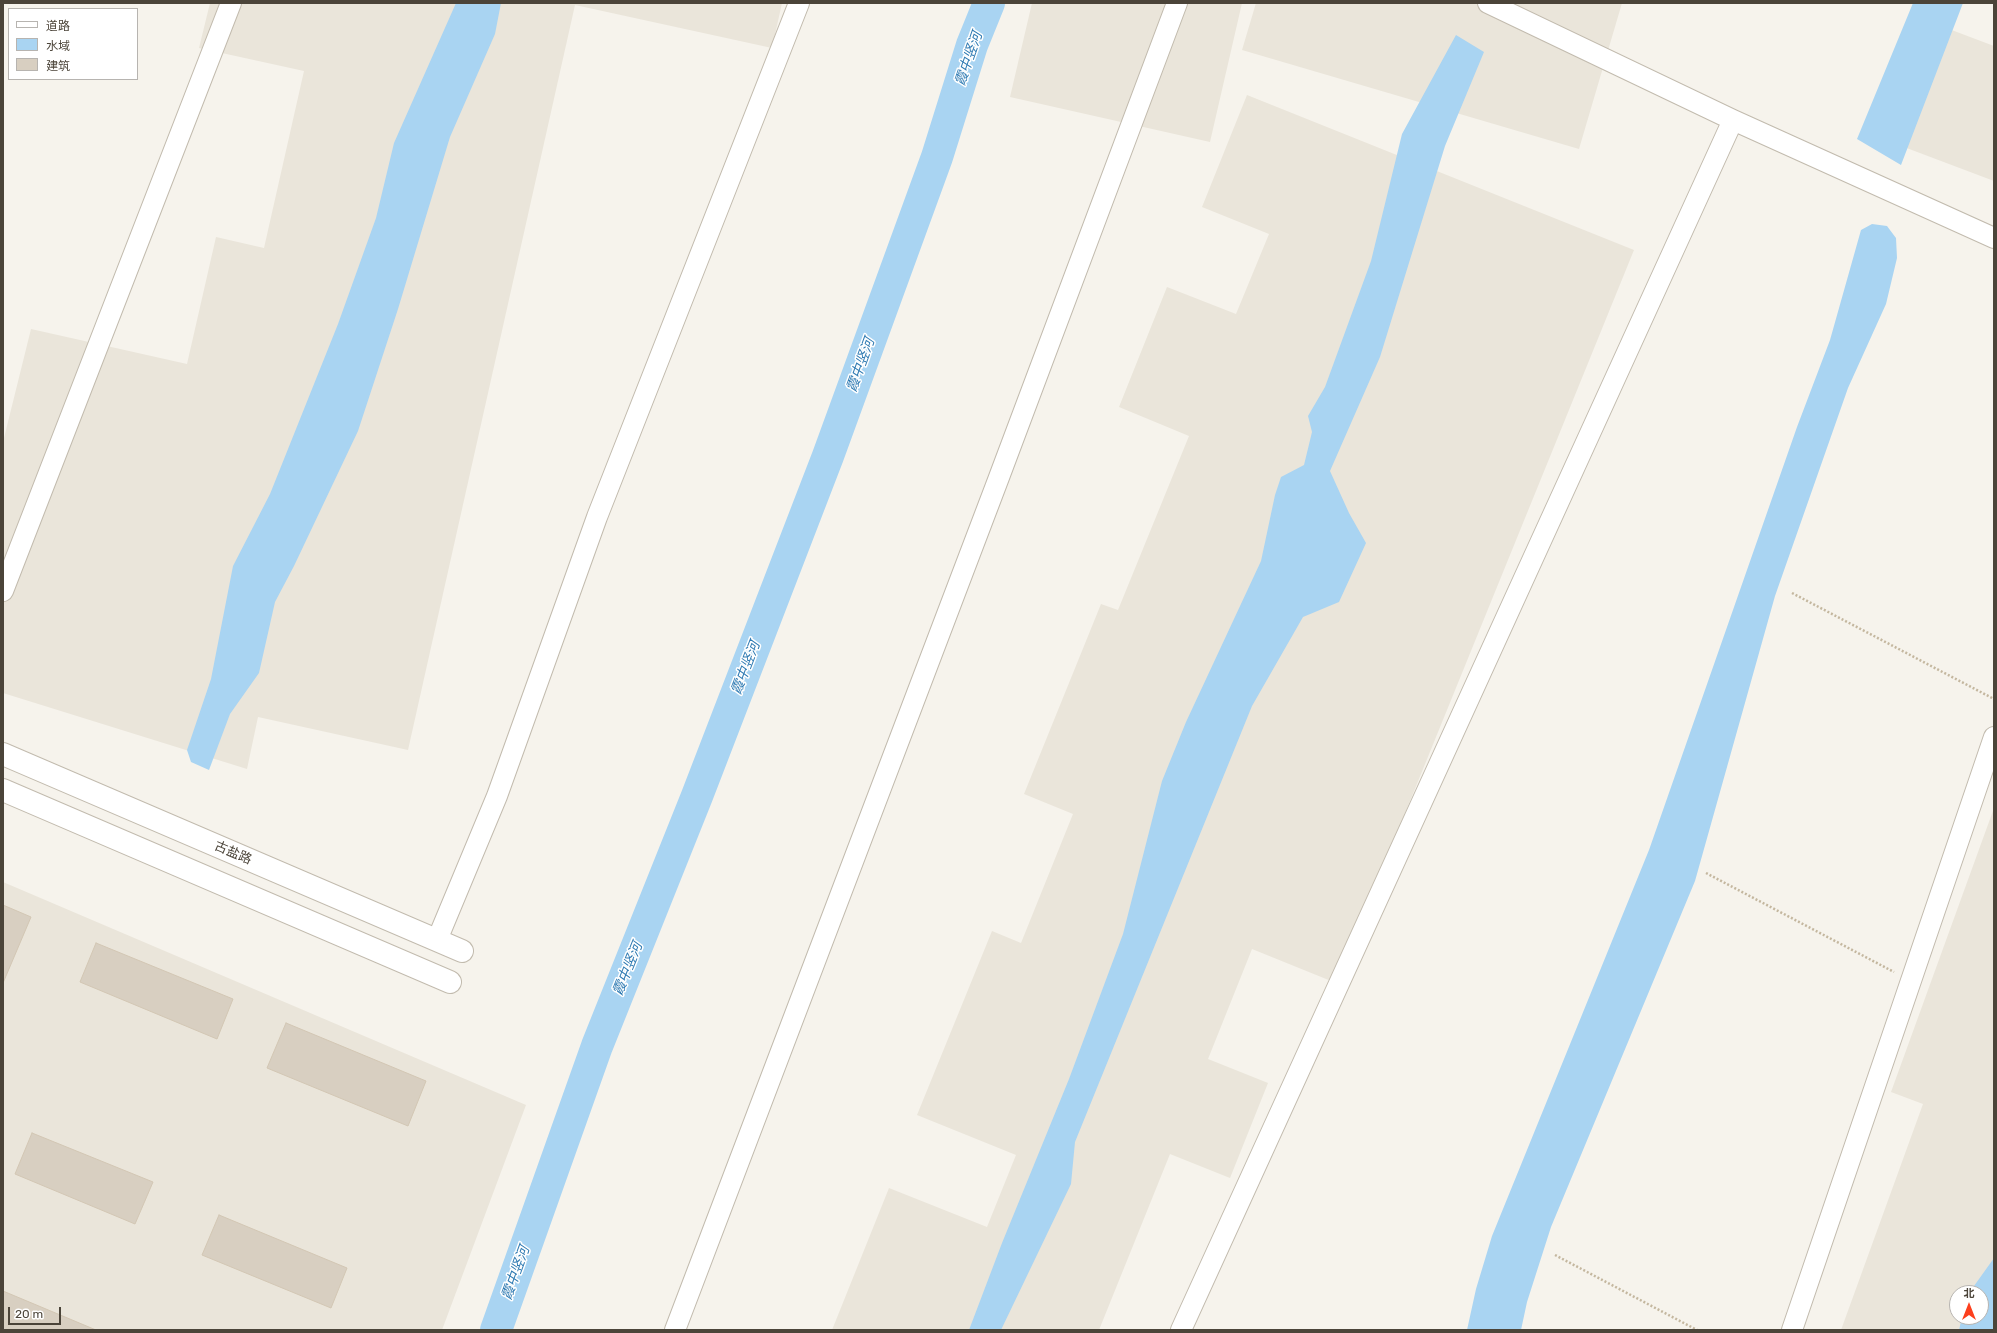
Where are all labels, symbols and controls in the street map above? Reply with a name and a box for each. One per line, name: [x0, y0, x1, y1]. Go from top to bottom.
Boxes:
legend: [8, 8, 138, 80]
text: 道路: [46, 19, 70, 33]
water label: 霞中竖河: [952, 30, 986, 88]
text: 水域: [46, 39, 70, 53]
text: 建筑: [46, 59, 70, 73]
water label: 霞中竖河: [844, 336, 878, 394]
water label: 霞中竖河: [728, 639, 764, 697]
street label: 古盐路: [212, 838, 254, 868]
water label: 霞中竖河: [610, 940, 646, 998]
water label: 霞中竖河: [499, 1244, 533, 1302]
north arrow: [1949, 1285, 1989, 1325]
text: 北: [1964, 1287, 1975, 1300]
scale bar: [10, 1299, 63, 1325]
text: 20 m: [15, 1307, 43, 1321]

